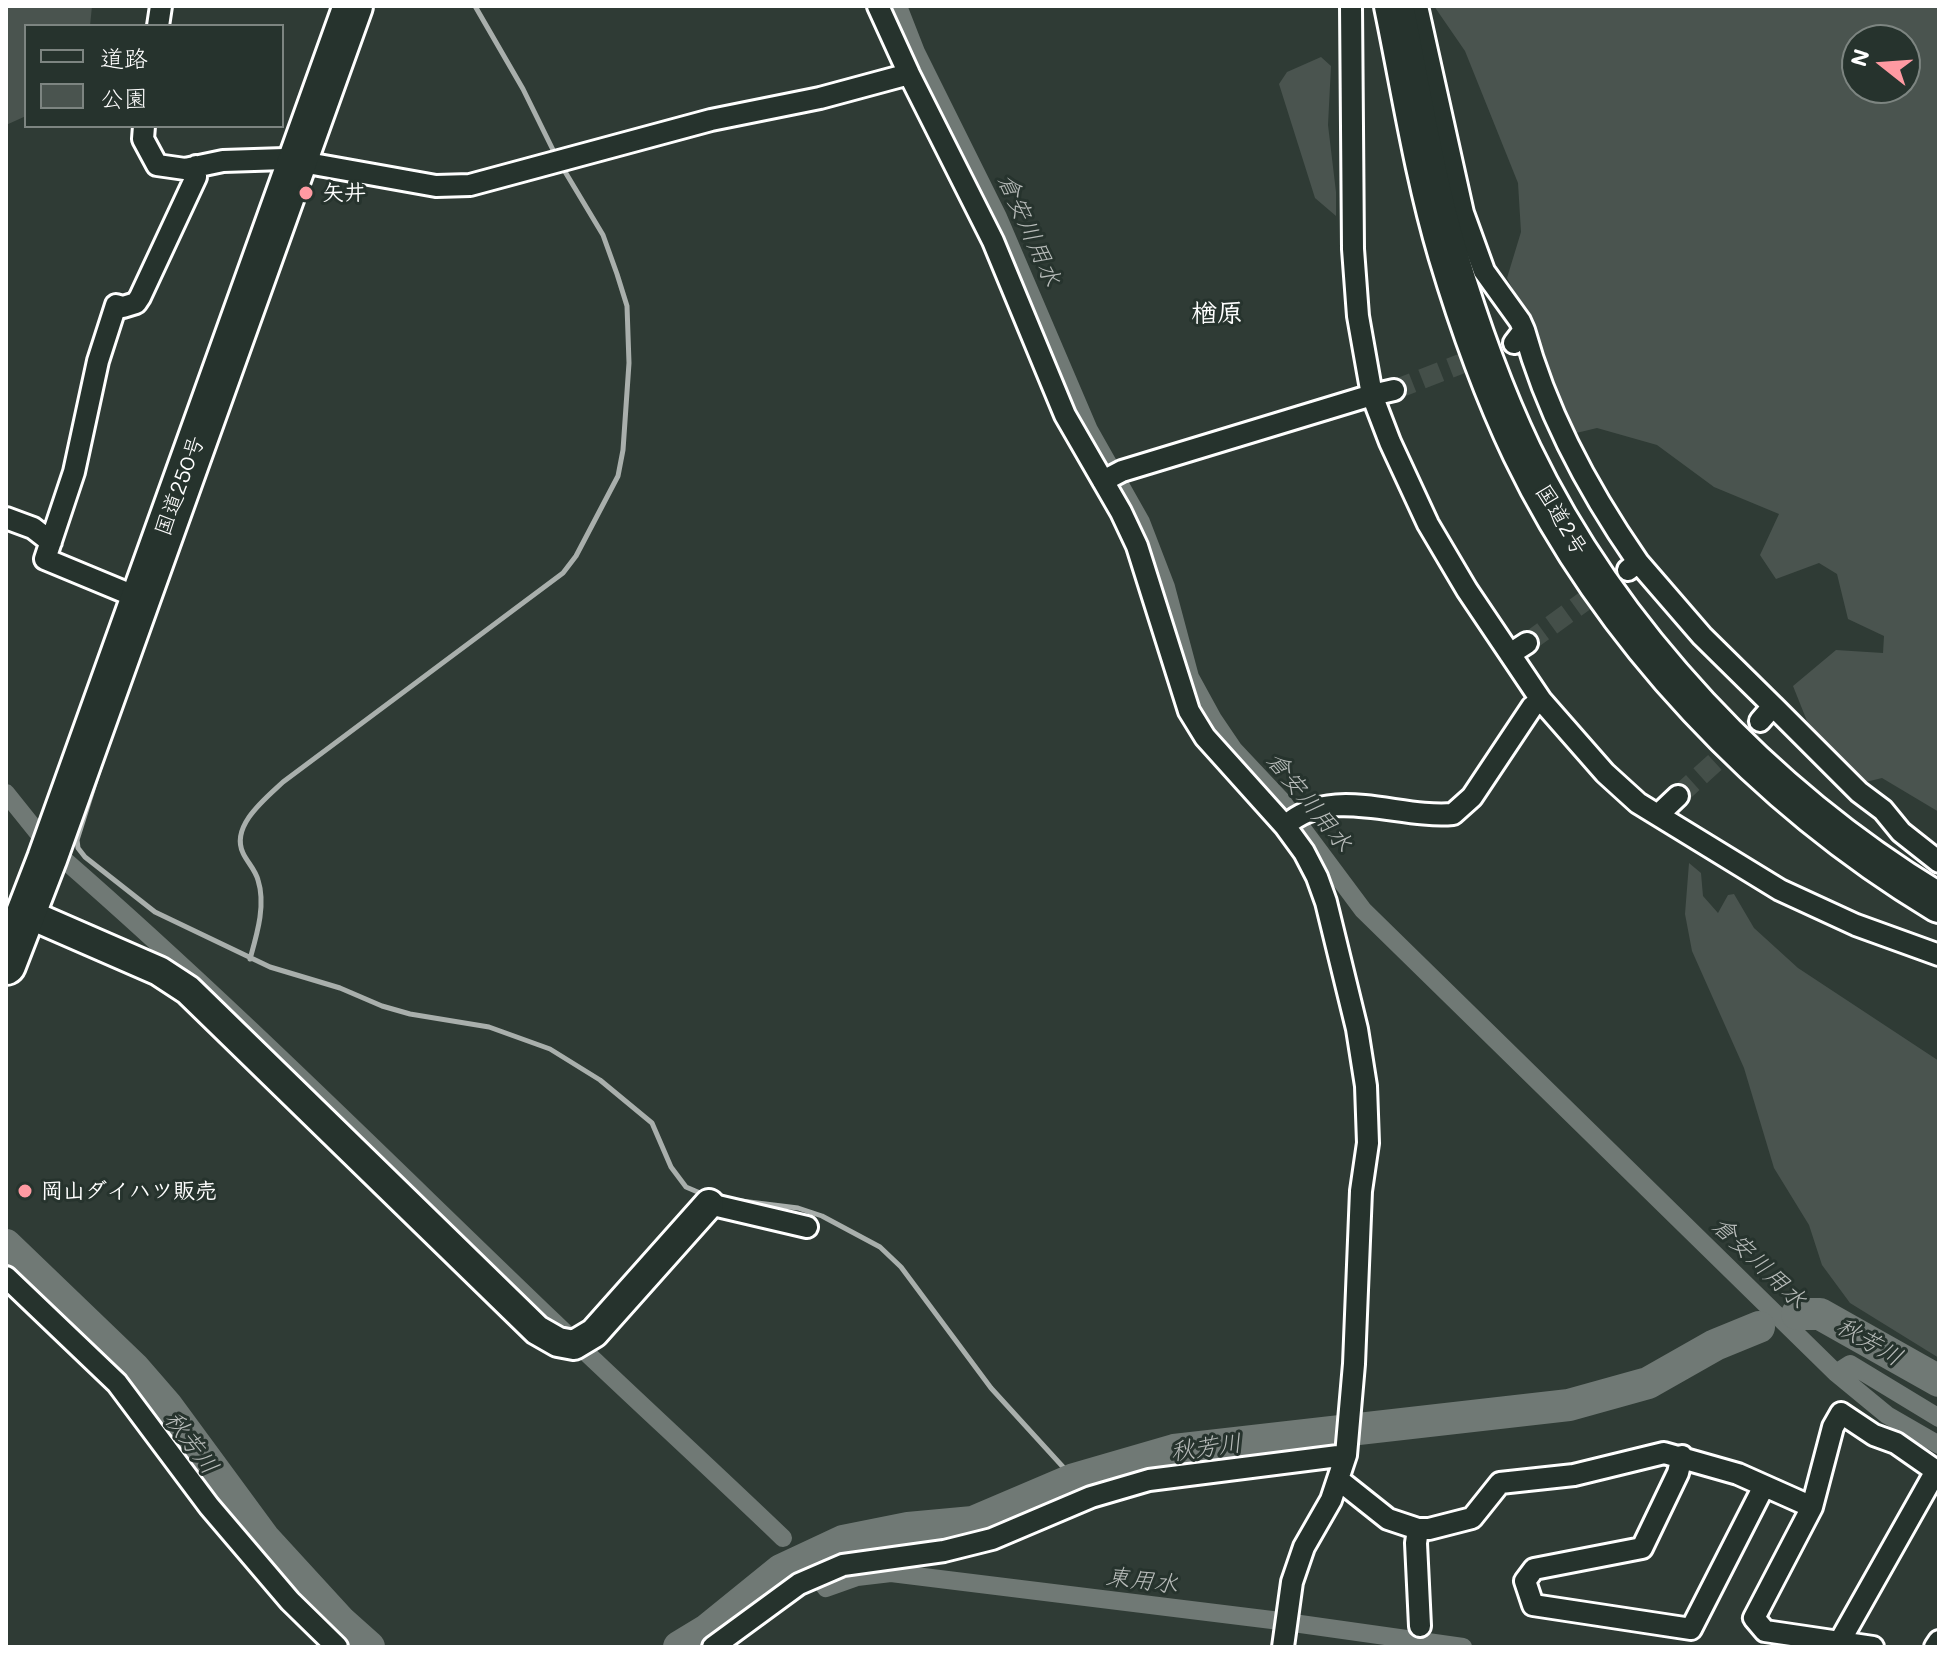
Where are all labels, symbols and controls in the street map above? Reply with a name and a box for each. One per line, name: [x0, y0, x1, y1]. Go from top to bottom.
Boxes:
legend: [24, 24, 284, 128]
north arrow: [1841, 24, 1921, 104]
text: 道路: [100, 42, 148, 73]
text: N: [1843, 45, 1876, 70]
text: 公園: [100, 82, 148, 113]
water label: 倉安川用水: [991, 169, 1067, 291]
place label: 矢井: [322, 180, 366, 206]
marker: 矢井: [297, 184, 315, 202]
district label: 楢原: [1191, 298, 1243, 330]
street label: 国道250号: [150, 432, 210, 540]
street label: 国道2号: [1530, 480, 1592, 560]
water label: 倉安川用水: [1260, 746, 1358, 858]
place label: 岡山ダイハツ販売: [41, 1178, 217, 1204]
marker: 岡山ダイハツ販売: [16, 1182, 34, 1200]
water label: 倉安川用水: [1706, 1211, 1812, 1315]
water label: 秋芳川: [1831, 1312, 1907, 1372]
water label: 秋芳川: [158, 1406, 224, 1480]
water label: 秋芳川: [1168, 1429, 1244, 1467]
water label: 東用水: [1105, 1562, 1179, 1600]

